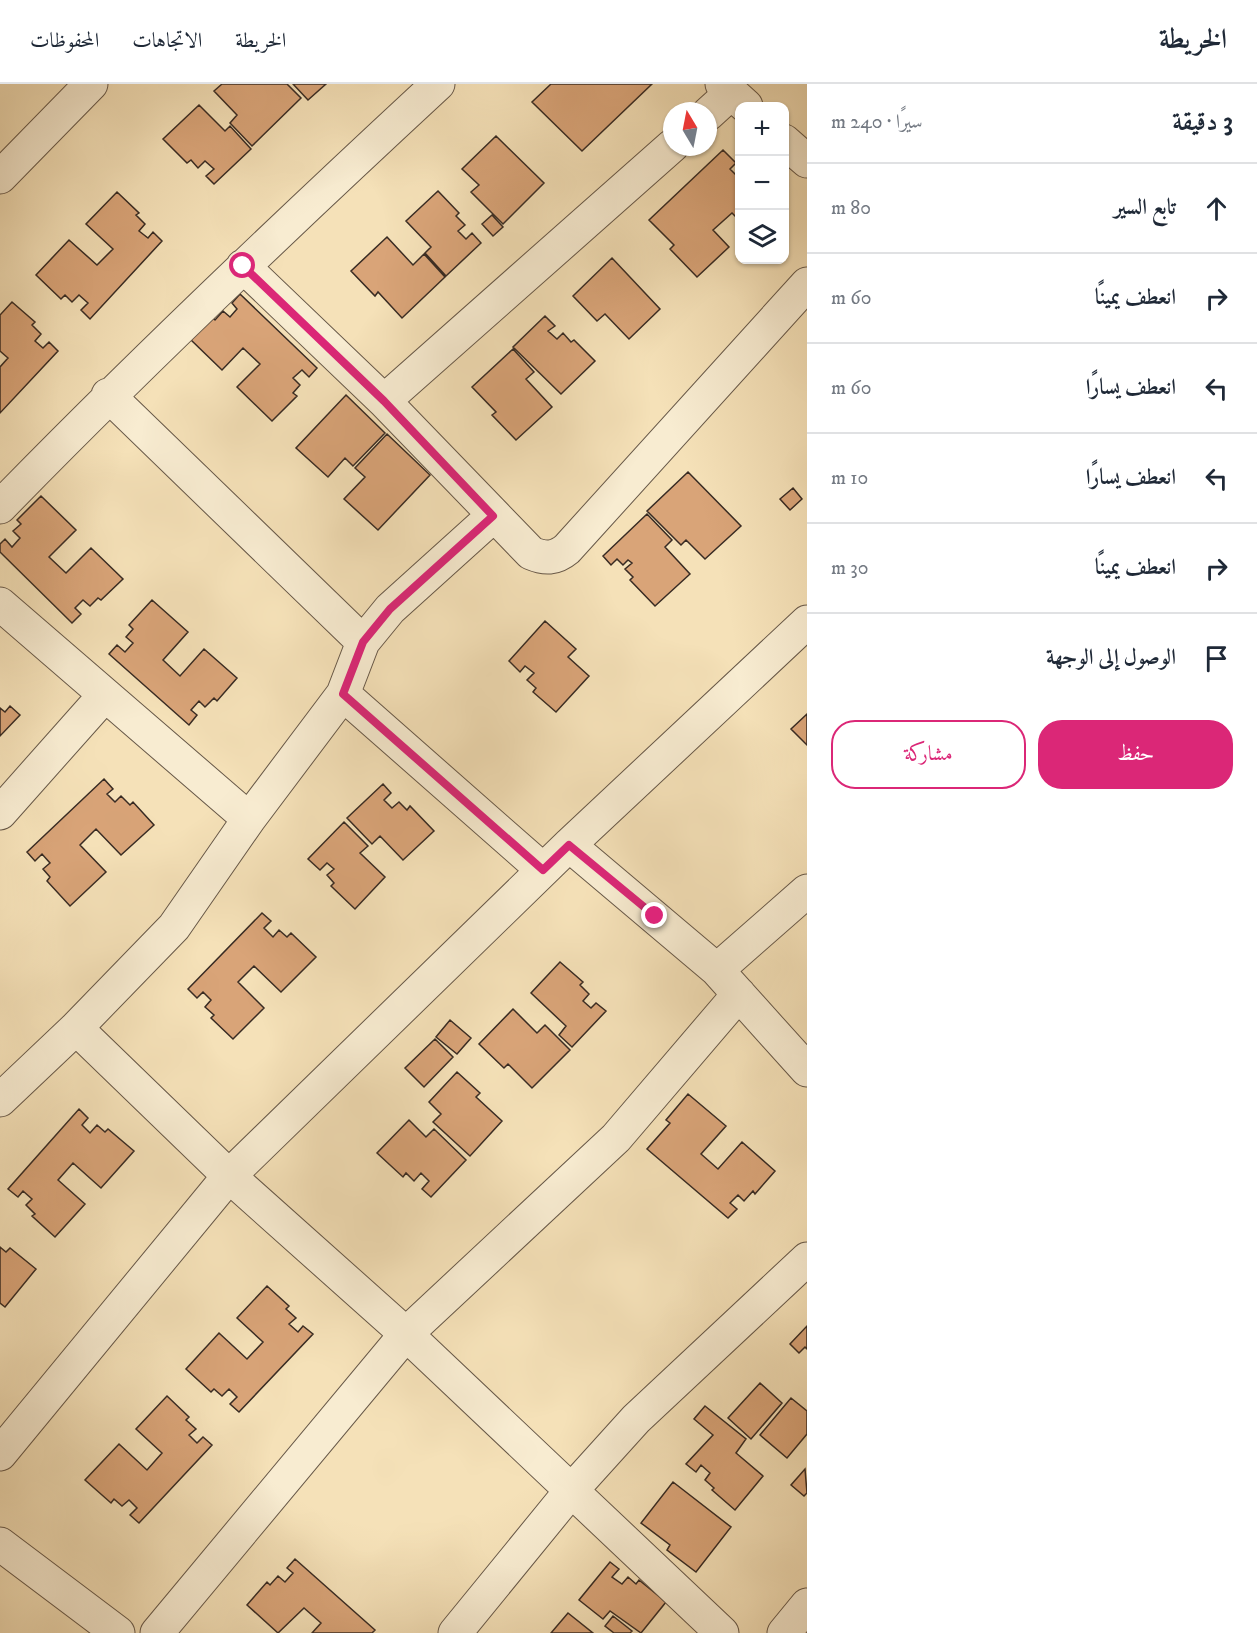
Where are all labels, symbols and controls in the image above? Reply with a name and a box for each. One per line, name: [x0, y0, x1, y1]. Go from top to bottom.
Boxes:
text: الخريطة: [1159, 22, 1227, 57]
text: المحفوظات: [30, 28, 99, 54]
text: الاتجاهات: [132, 28, 202, 54]
text: الخريطة: [235, 28, 286, 54]
north arrow: [663, 102, 717, 156]
map controls: [735, 102, 789, 264]
button: +: [735, 102, 789, 156]
text: 3 دقيقة: [1172, 106, 1233, 139]
text: سيرًا · 240 m: [831, 110, 923, 135]
button: −: [735, 156, 789, 210]
icon: ahead: [1200, 192, 1233, 225]
text: تابع السير: [1114, 194, 1176, 221]
text: 80 m: [831, 196, 871, 221]
button: layers: [735, 210, 789, 264]
route start: [229, 252, 255, 278]
icon: right: [1200, 282, 1233, 315]
text: انعطف يمينًا: [1095, 284, 1176, 311]
text: 60 m: [831, 286, 872, 311]
icon: left: [1200, 372, 1233, 405]
text: انعطف يسارًا: [1086, 374, 1176, 401]
text: 60 m: [831, 376, 872, 401]
icon: left: [1200, 462, 1233, 495]
text: انعطف يسارًا: [1086, 464, 1176, 491]
text: 10 m: [831, 466, 868, 491]
icon: right: [1200, 552, 1233, 585]
text: انعطف يمينًا: [1095, 554, 1176, 581]
text: 30 m: [831, 556, 869, 581]
icon: arrive: [1200, 642, 1233, 675]
text: الوصول إلى الوجهة: [1046, 644, 1176, 671]
button: مشاركة: [831, 720, 1026, 789]
button: حفظ: [1038, 720, 1233, 789]
route end: [641, 902, 667, 928]

